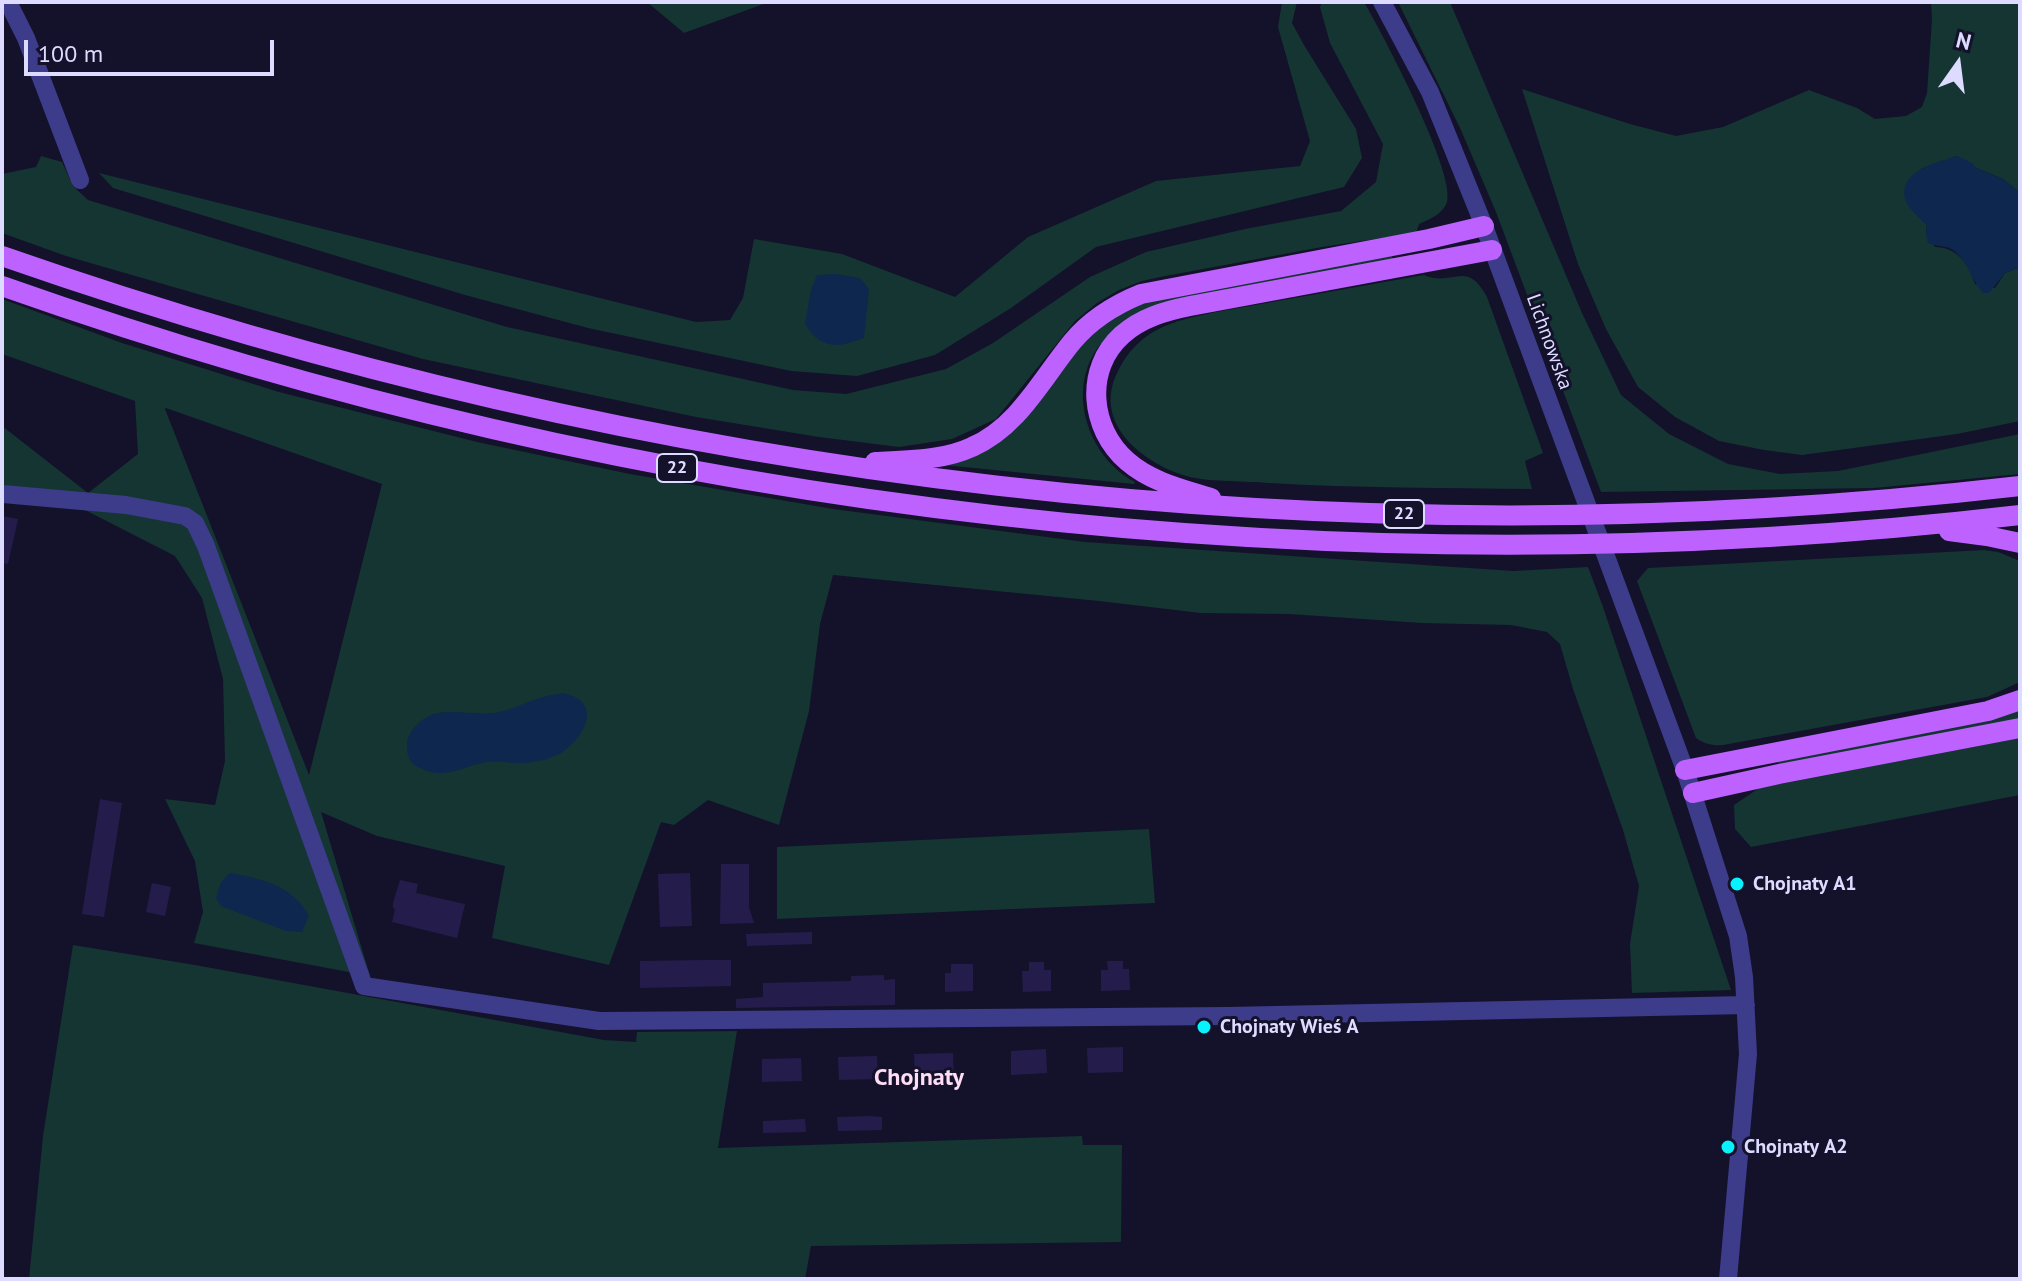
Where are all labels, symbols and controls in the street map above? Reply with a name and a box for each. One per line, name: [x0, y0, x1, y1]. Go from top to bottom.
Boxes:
scale bar: [28, 24, 278, 74]
north arrow: [1918, 24, 1998, 104]
text: N: [1953, 25, 1974, 56]
text: 100 m: [38, 38, 103, 69]
street label: Lichnowska: [1521, 291, 1577, 393]
road number: 22: [657, 454, 697, 482]
road number: 22: [1384, 500, 1424, 528]
place label: Chojnaty A1: [1753, 872, 1857, 896]
marker: Chojnaty A1: [1728, 875, 1746, 893]
place label: Chojnaty Wieś A: [1220, 1015, 1359, 1039]
marker: Chojnaty Wieś A: [1195, 1018, 1213, 1036]
district label: Chojnaty: [874, 1064, 964, 1092]
place label: Chojnaty A2: [1744, 1135, 1848, 1159]
marker: Chojnaty A2: [1719, 1138, 1737, 1156]

